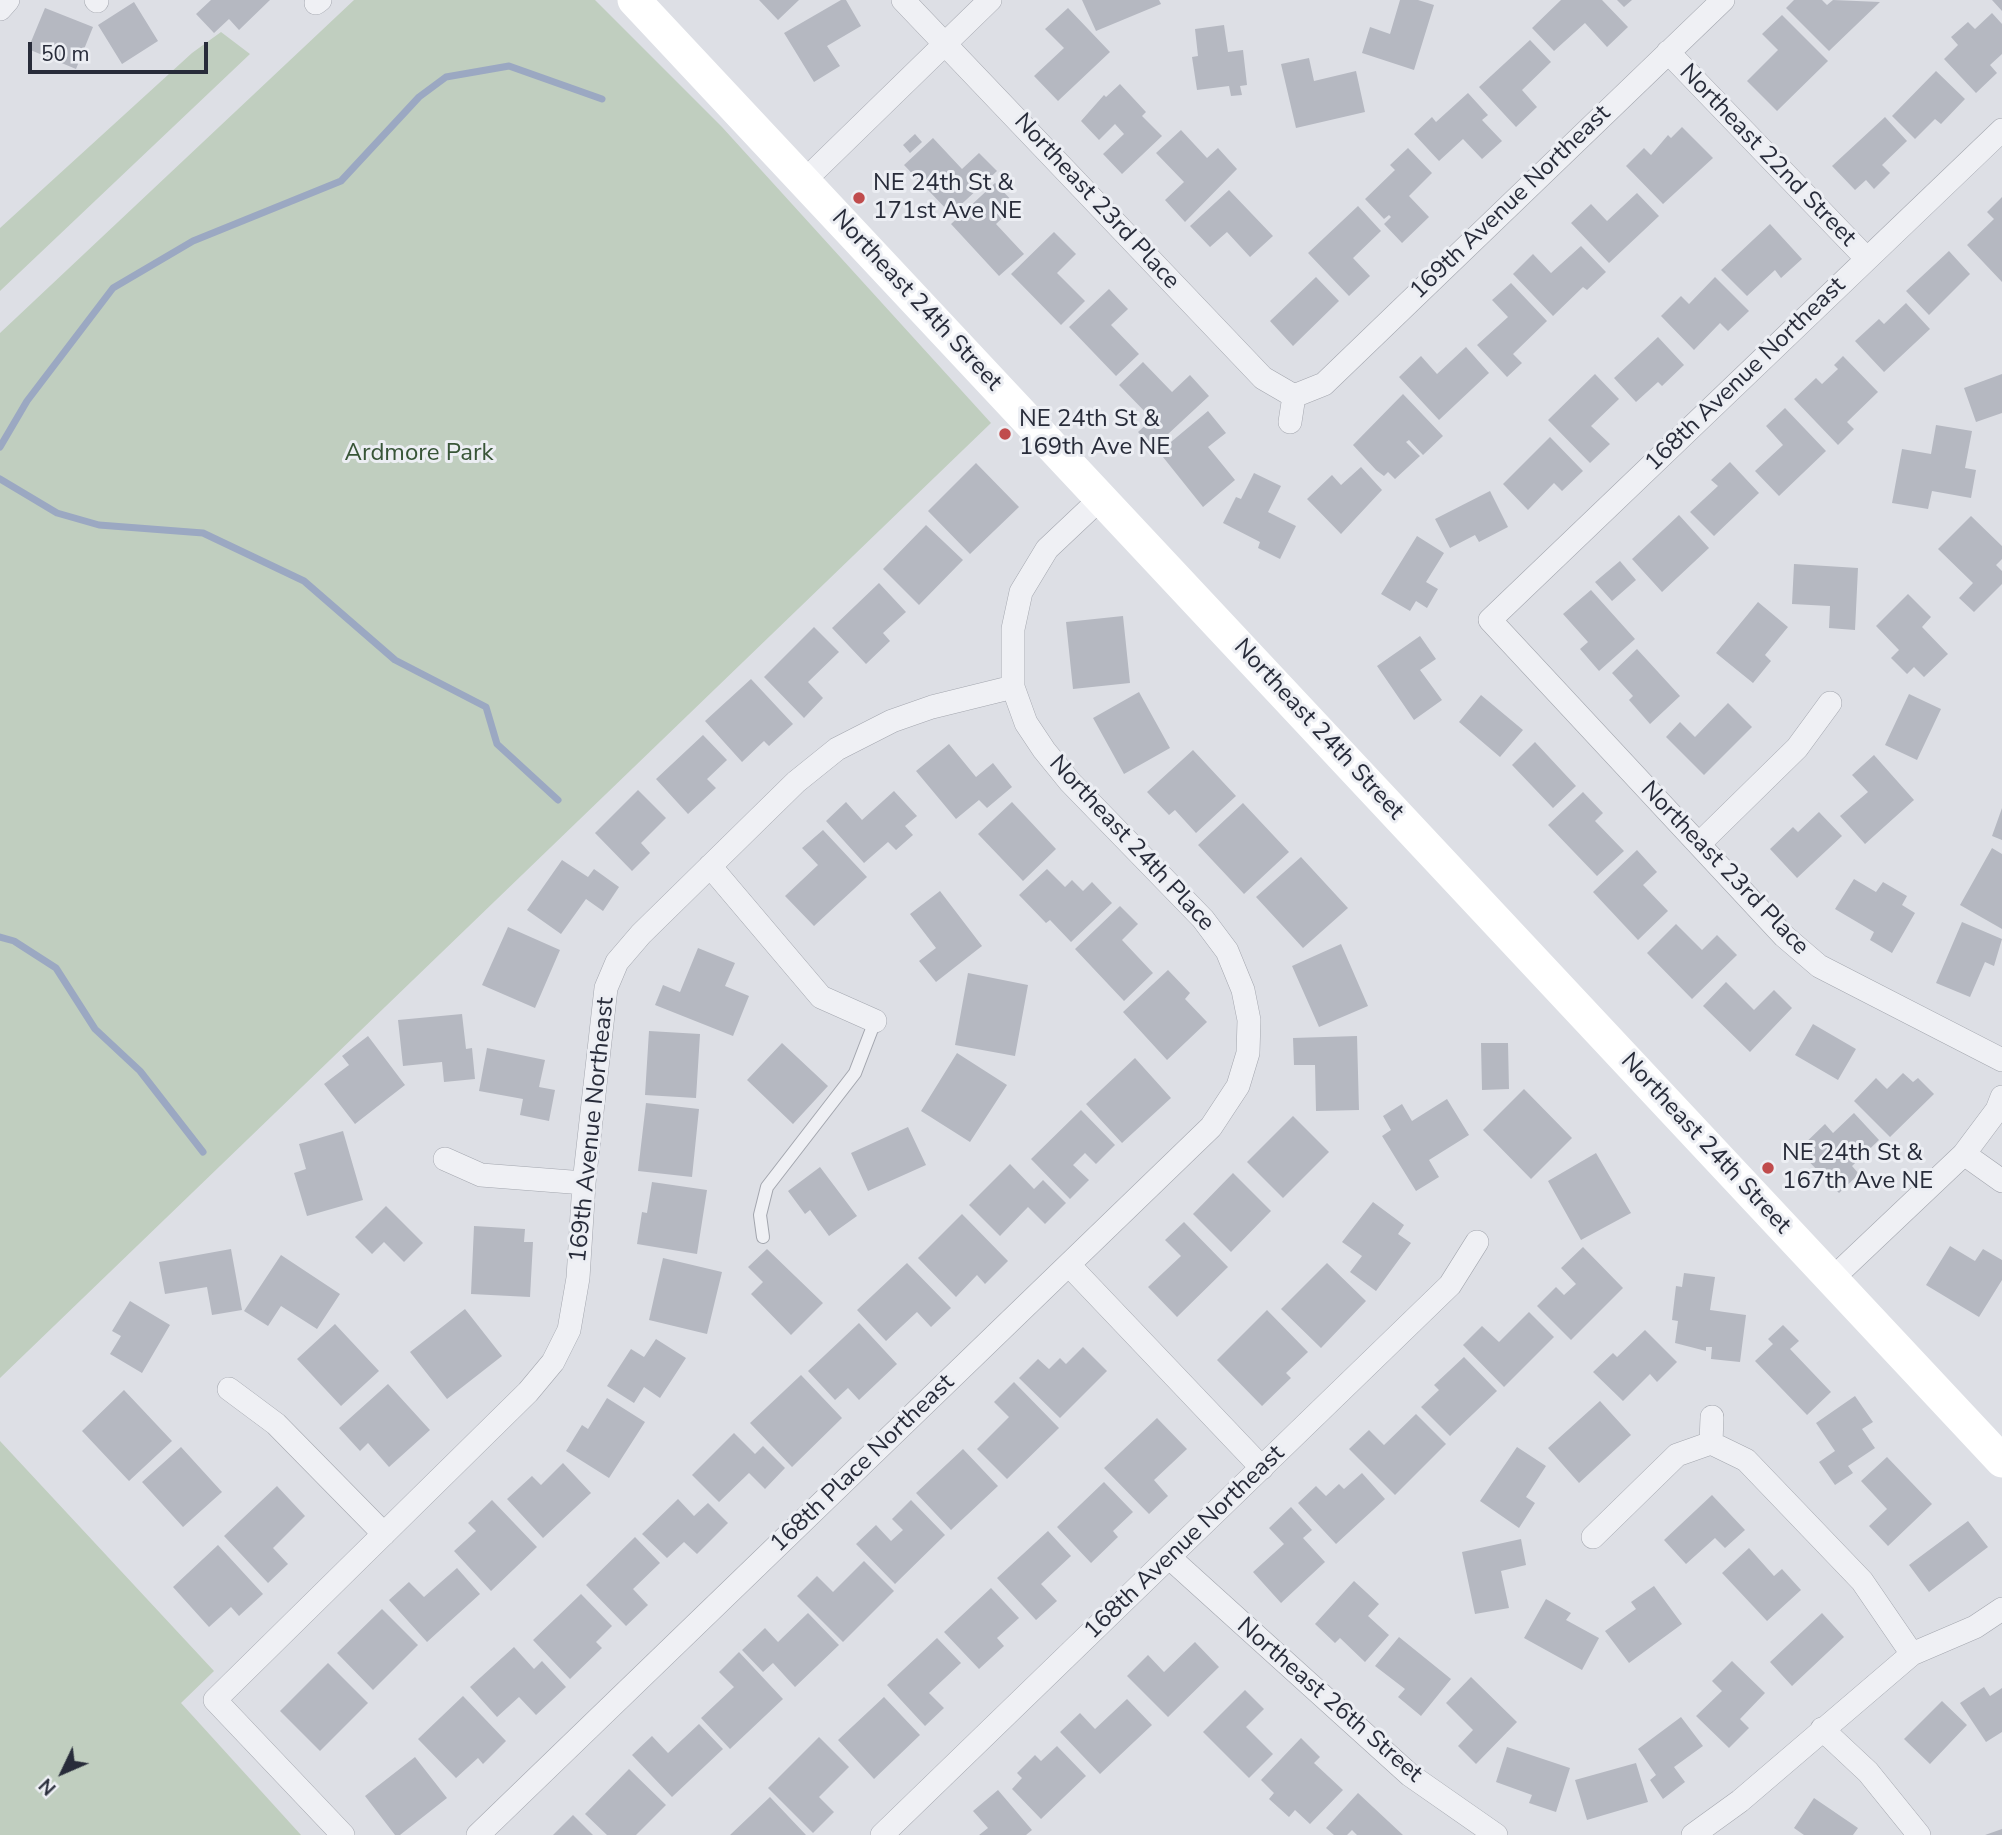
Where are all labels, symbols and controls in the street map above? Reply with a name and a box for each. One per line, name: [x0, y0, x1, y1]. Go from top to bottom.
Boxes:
scale bar: [32, 28, 212, 72]
text: 50 m: [41, 40, 90, 68]
street label: Northeast 22nd Street: [1673, 59, 1861, 253]
street label: 169th Avenue Northeast: [1405, 100, 1617, 306]
street label: Northeast 23rd Place: [1007, 108, 1185, 296]
place label: NE 24th St & 171st Ave NE: [873, 170, 1022, 226]
marker: NE 24th St & 171st Ave NE: [851, 190, 867, 206]
street label: Northeast 24th Street: [825, 205, 1007, 397]
street label: 168th Avenue Northeast: [1640, 272, 1852, 478]
place label: NE 24th St & 169th Ave NE: [1019, 406, 1170, 462]
marker: NE 24th St & 169th Ave NE: [997, 426, 1013, 442]
park label: Ardmore Park: [344, 440, 494, 468]
street label: Northeast 24th Street: [1227, 634, 1409, 826]
street label: Northeast 24th Place: [1042, 750, 1220, 938]
street label: Northeast 23rd Place: [1634, 776, 1814, 962]
street label: 169th Avenue Northeast: [565, 996, 621, 1264]
street label: Northeast 24th Street: [1614, 1048, 1796, 1240]
place label: NE 24th St & 167th Ave NE: [1782, 1140, 1933, 1196]
marker: NE 24th St & 167th Ave NE: [1760, 1160, 1776, 1176]
street label: 168th Place Northeast: [765, 1369, 961, 1559]
street label: 168th Avenue Northeast: [1079, 1440, 1291, 1646]
street label: Northeast 26th Street: [1230, 1613, 1428, 1789]
north arrow: [28, 1737, 98, 1807]
text: N: [34, 1772, 62, 1801]

